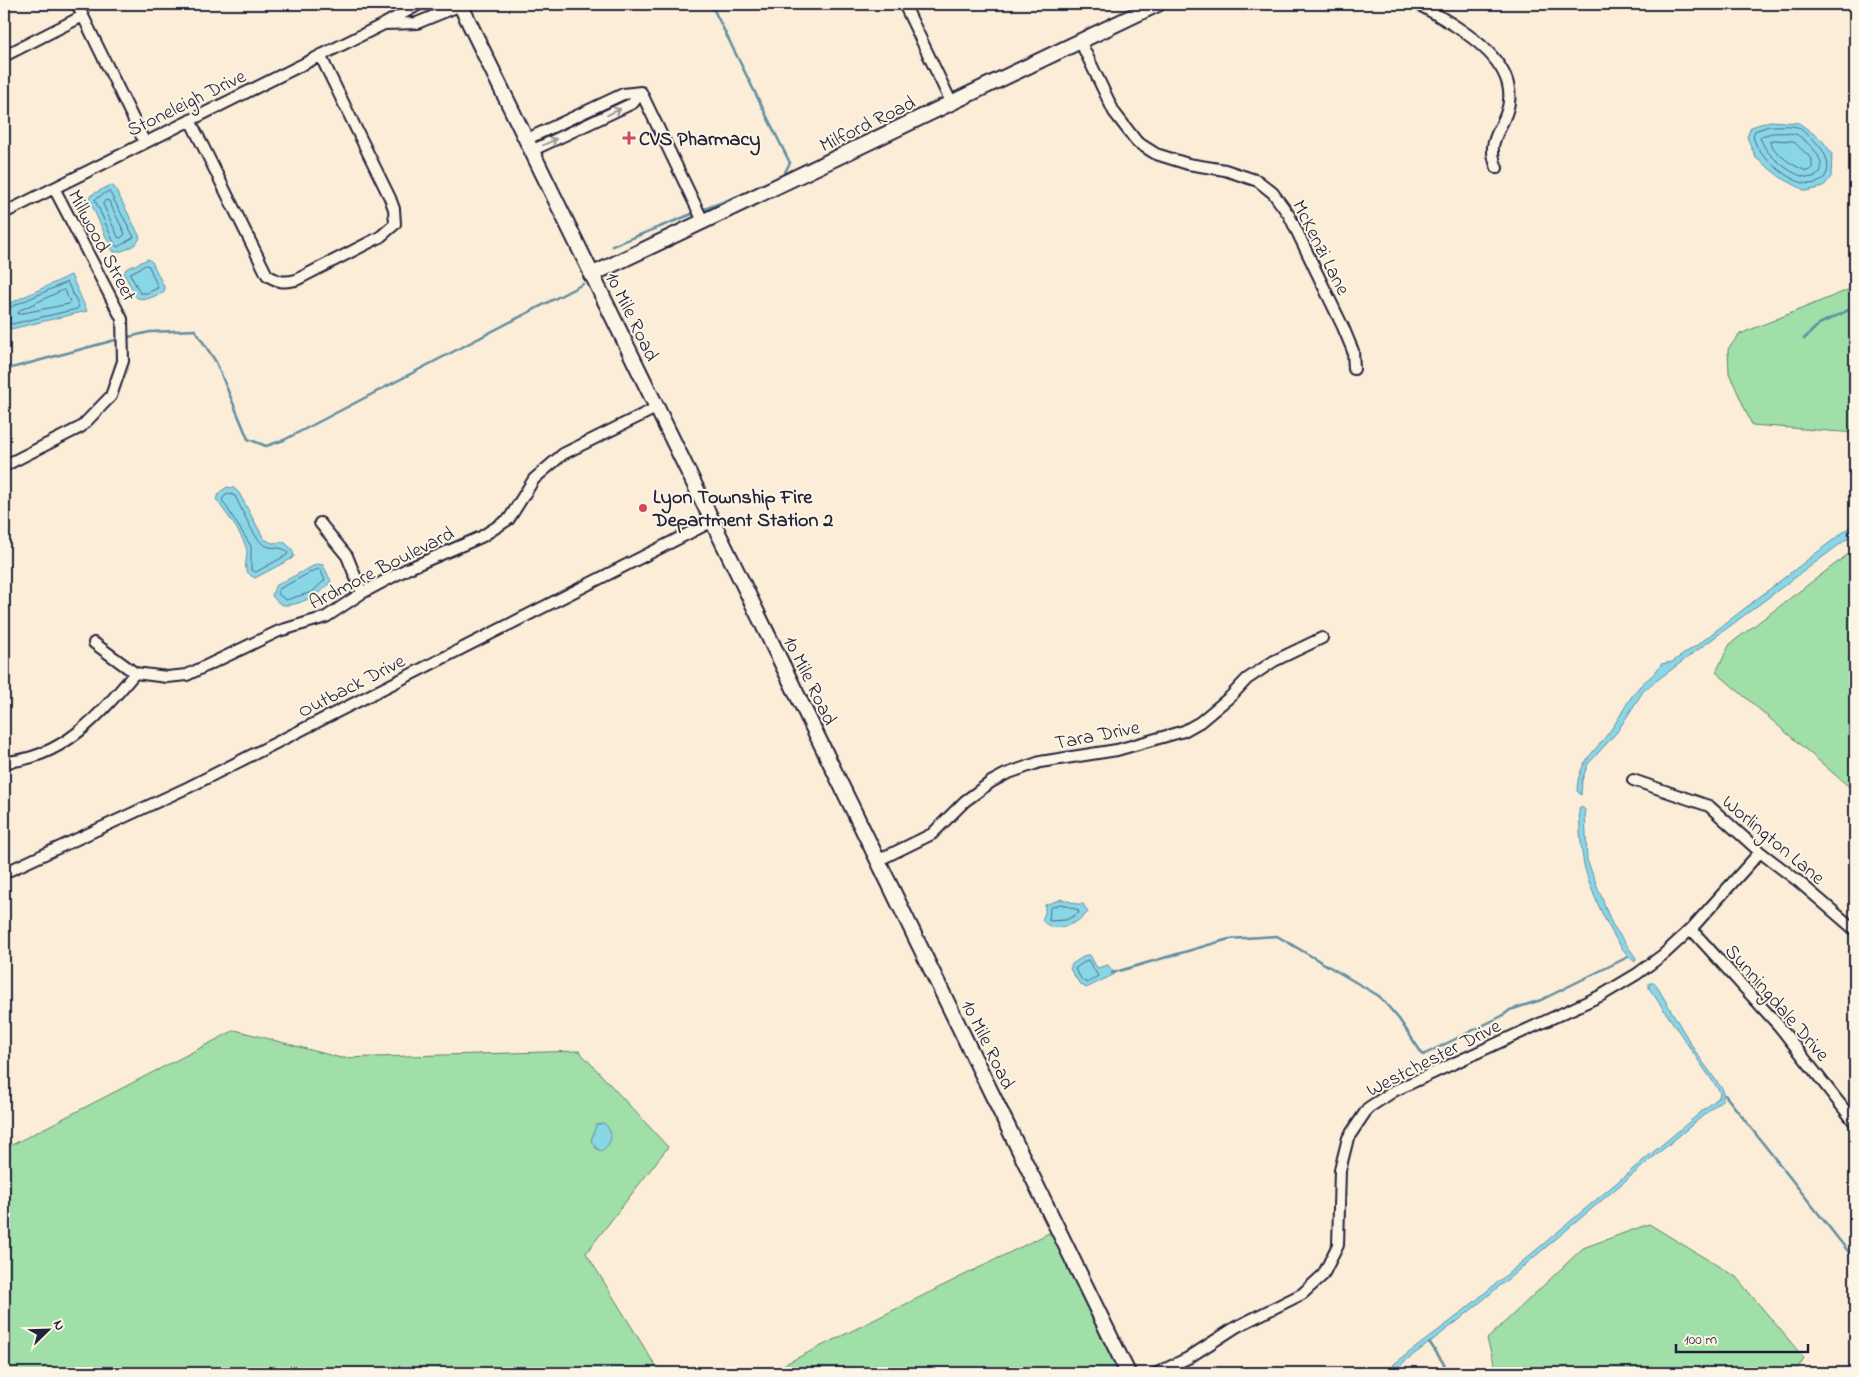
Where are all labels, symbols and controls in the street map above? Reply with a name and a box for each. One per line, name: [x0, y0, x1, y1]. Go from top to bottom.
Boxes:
street label: Stoneleigh Drive: [123, 63, 252, 146]
street label: Milford Road: [815, 90, 921, 161]
one-way arrow: [606, 107, 621, 116]
place label: CVS Pharmacy: [639, 126, 760, 156]
marker: CVS Pharmacy: [623, 132, 635, 144]
one-way arrow: [542, 137, 557, 146]
street label: Millwood Street: [59, 185, 143, 307]
street label: McKenzi Lane: [1283, 195, 1356, 301]
street label: 10 Mile Road: [597, 267, 665, 367]
place label: Lyon Township Fire Department Station 2: [652, 484, 833, 536]
marker: Lyon Township Fire Department Station 2: [637, 502, 649, 514]
street label: Ardmore Boulevard: [305, 520, 460, 618]
street label: 10 Mile Road: [775, 631, 843, 731]
street label: Outback Drive: [293, 648, 411, 727]
street label: Tara Drive: [1052, 714, 1142, 759]
street label: Worlington Lane: [1714, 789, 1830, 894]
street label: Sunningdale Drive: [1716, 938, 1835, 1070]
street label: 10 Mile Road: [953, 995, 1021, 1095]
street label: Westchester Drive: [1362, 1013, 1506, 1106]
north arrow: [22, 1304, 72, 1354]
text: N: [47, 1317, 70, 1334]
scale bar: [1676, 1322, 1809, 1354]
text: 100 m: [1684, 1329, 1717, 1351]

